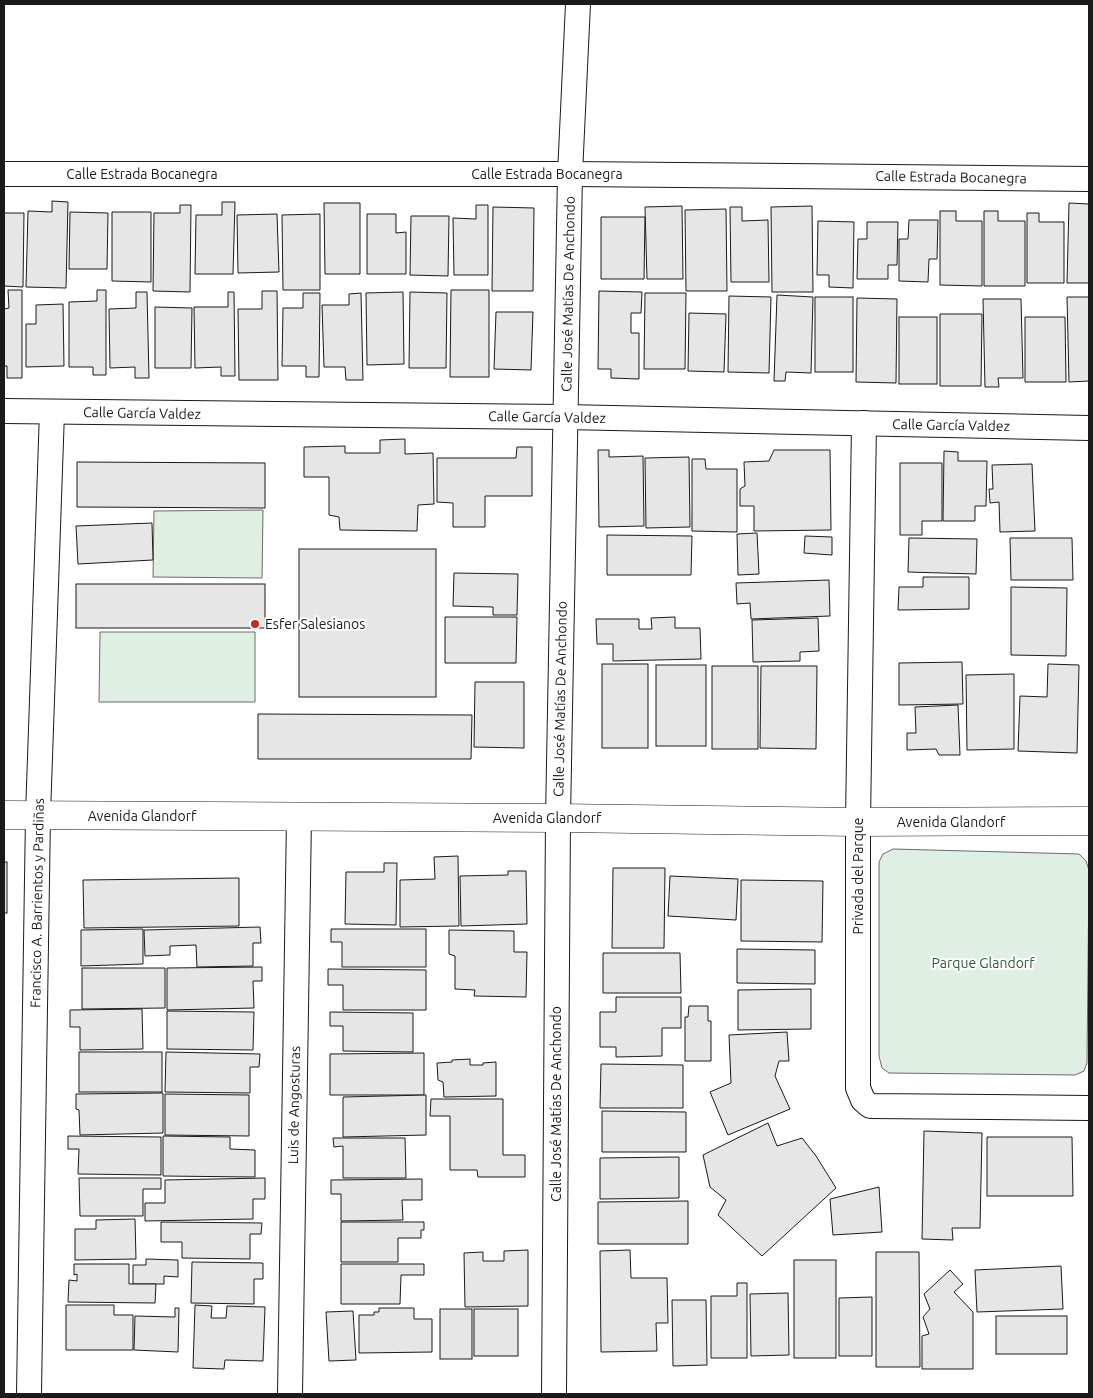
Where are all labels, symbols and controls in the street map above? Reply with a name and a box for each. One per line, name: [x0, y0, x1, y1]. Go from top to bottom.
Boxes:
street label: Calle Estrada Bocanegra: [66, 166, 218, 182]
street label: Calle Estrada Bocanegra: [471, 166, 623, 182]
street label: Calle Estrada Bocanegra: [875, 168, 1027, 186]
street label: Calle José Matías De Anchondo: [558, 196, 578, 392]
street label: Calle García Valdez: [83, 404, 201, 422]
street label: Calle García Valdez: [488, 408, 606, 426]
street label: Calle García Valdez: [892, 416, 1010, 434]
street label: Calle José Matías De Anchondo: [550, 601, 570, 797]
place label: Esfer Salesianos: [265, 616, 365, 632]
marker: Esfer Salesianos: [249, 618, 261, 630]
street label: Francisco A. Barrientos y Pardiñas: [27, 798, 47, 1008]
street label: Avenida Glandorf: [88, 808, 197, 824]
street label: Avenida Glandorf: [493, 810, 602, 826]
street label: Avenida Glandorf: [897, 814, 1006, 830]
street label: Privada del Parque: [850, 817, 866, 935]
park label: Parque Glandorf: [931, 955, 1035, 971]
street label: Calle José Matías De Anchondo: [548, 1006, 564, 1202]
street label: Luis de Angosturas: [285, 1046, 303, 1164]

